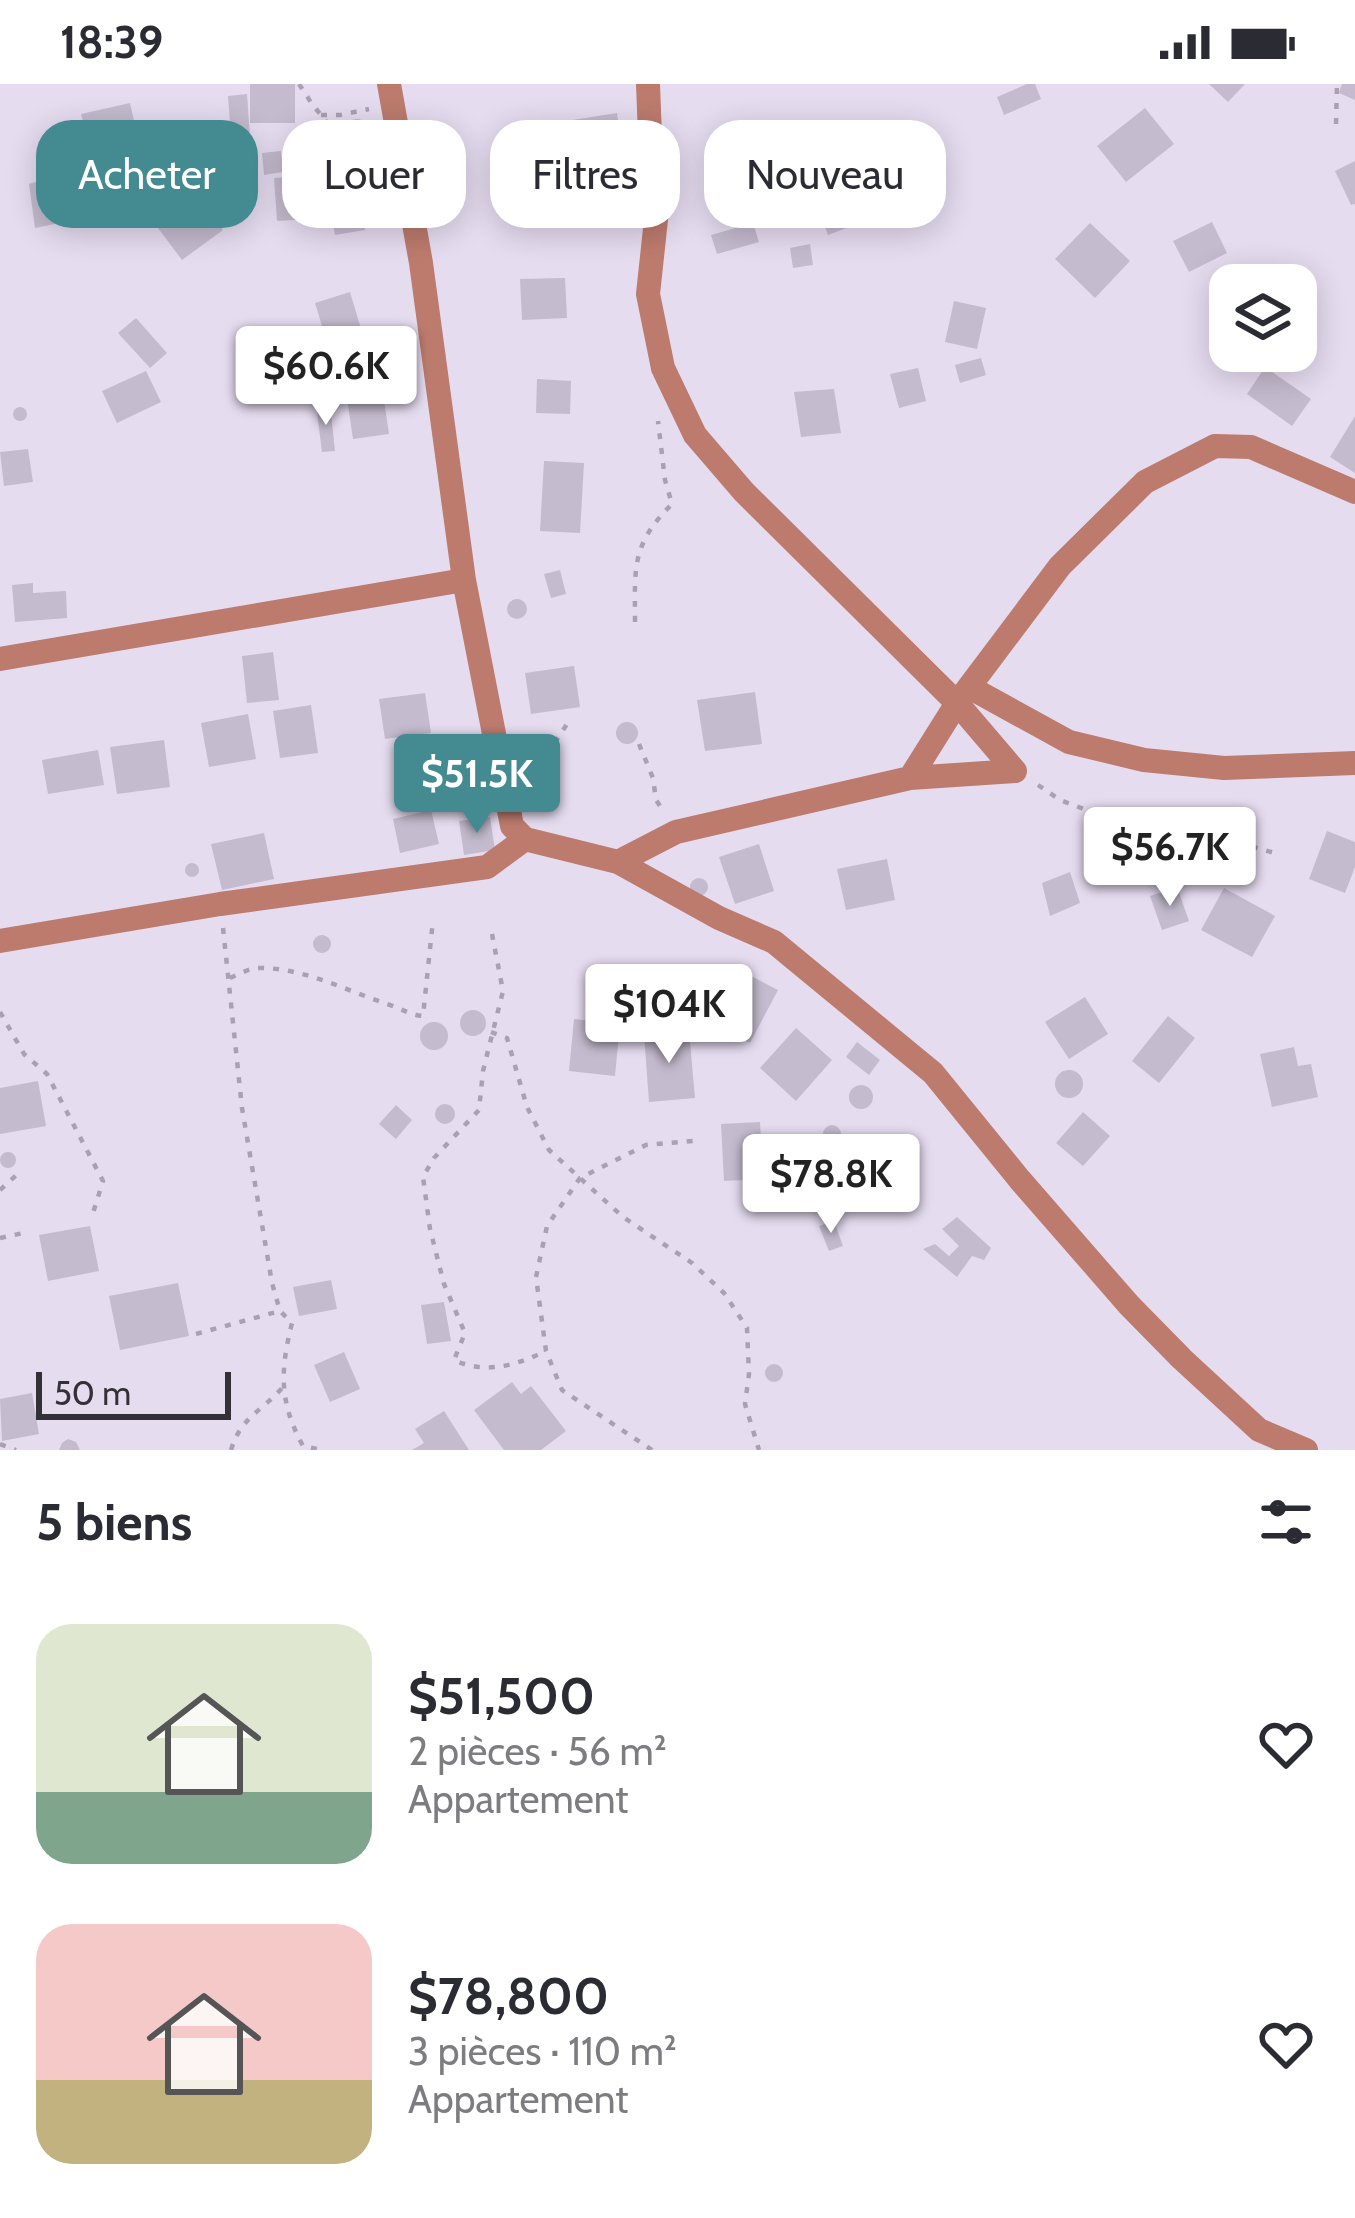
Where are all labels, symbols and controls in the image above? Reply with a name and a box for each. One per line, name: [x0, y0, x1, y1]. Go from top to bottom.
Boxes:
text: 18:39: [60, 15, 163, 69]
chip: Acheter: [36, 120, 258, 228]
chip: Louer: [282, 120, 466, 228]
chip: Filtres: [490, 120, 680, 228]
chip: Nouveau: [704, 120, 946, 228]
map controls: [1209, 264, 1317, 372]
button: layers: [1209, 264, 1317, 372]
pin: $60.6K: [228, 326, 424, 428]
text: $60.6K: [263, 341, 389, 389]
pin: $51.5K: [379, 734, 575, 836]
text: $51.5K: [421, 749, 533, 797]
pin: $56.7K: [1072, 807, 1268, 909]
text: $56.7K: [1111, 822, 1229, 870]
pin: $104K: [585, 964, 753, 1066]
text: $104K: [612, 979, 726, 1027]
pin: $78.8K: [733, 1134, 929, 1236]
text: $78.8K: [770, 1149, 892, 1197]
scale bar: [36, 1366, 231, 1419]
text: 50 m: [54, 1373, 131, 1413]
icon: filters: [1253, 1489, 1319, 1555]
text: 5 biens: [36, 1491, 192, 1553]
text: $51,500: [408, 1665, 595, 1727]
icon: home: [132, 1672, 276, 1816]
icon: heart: [1253, 1711, 1319, 1777]
text: 2 pièces · 56 m²: [408, 1727, 667, 1775]
text: Appartement: [408, 1775, 628, 1823]
text: $78,800: [408, 1965, 609, 2027]
icon: home: [132, 1972, 276, 2116]
icon: heart: [1253, 2011, 1319, 2077]
text: 3 pièces · 110 m²: [408, 2027, 677, 2075]
text: Appartement: [408, 2075, 628, 2123]

